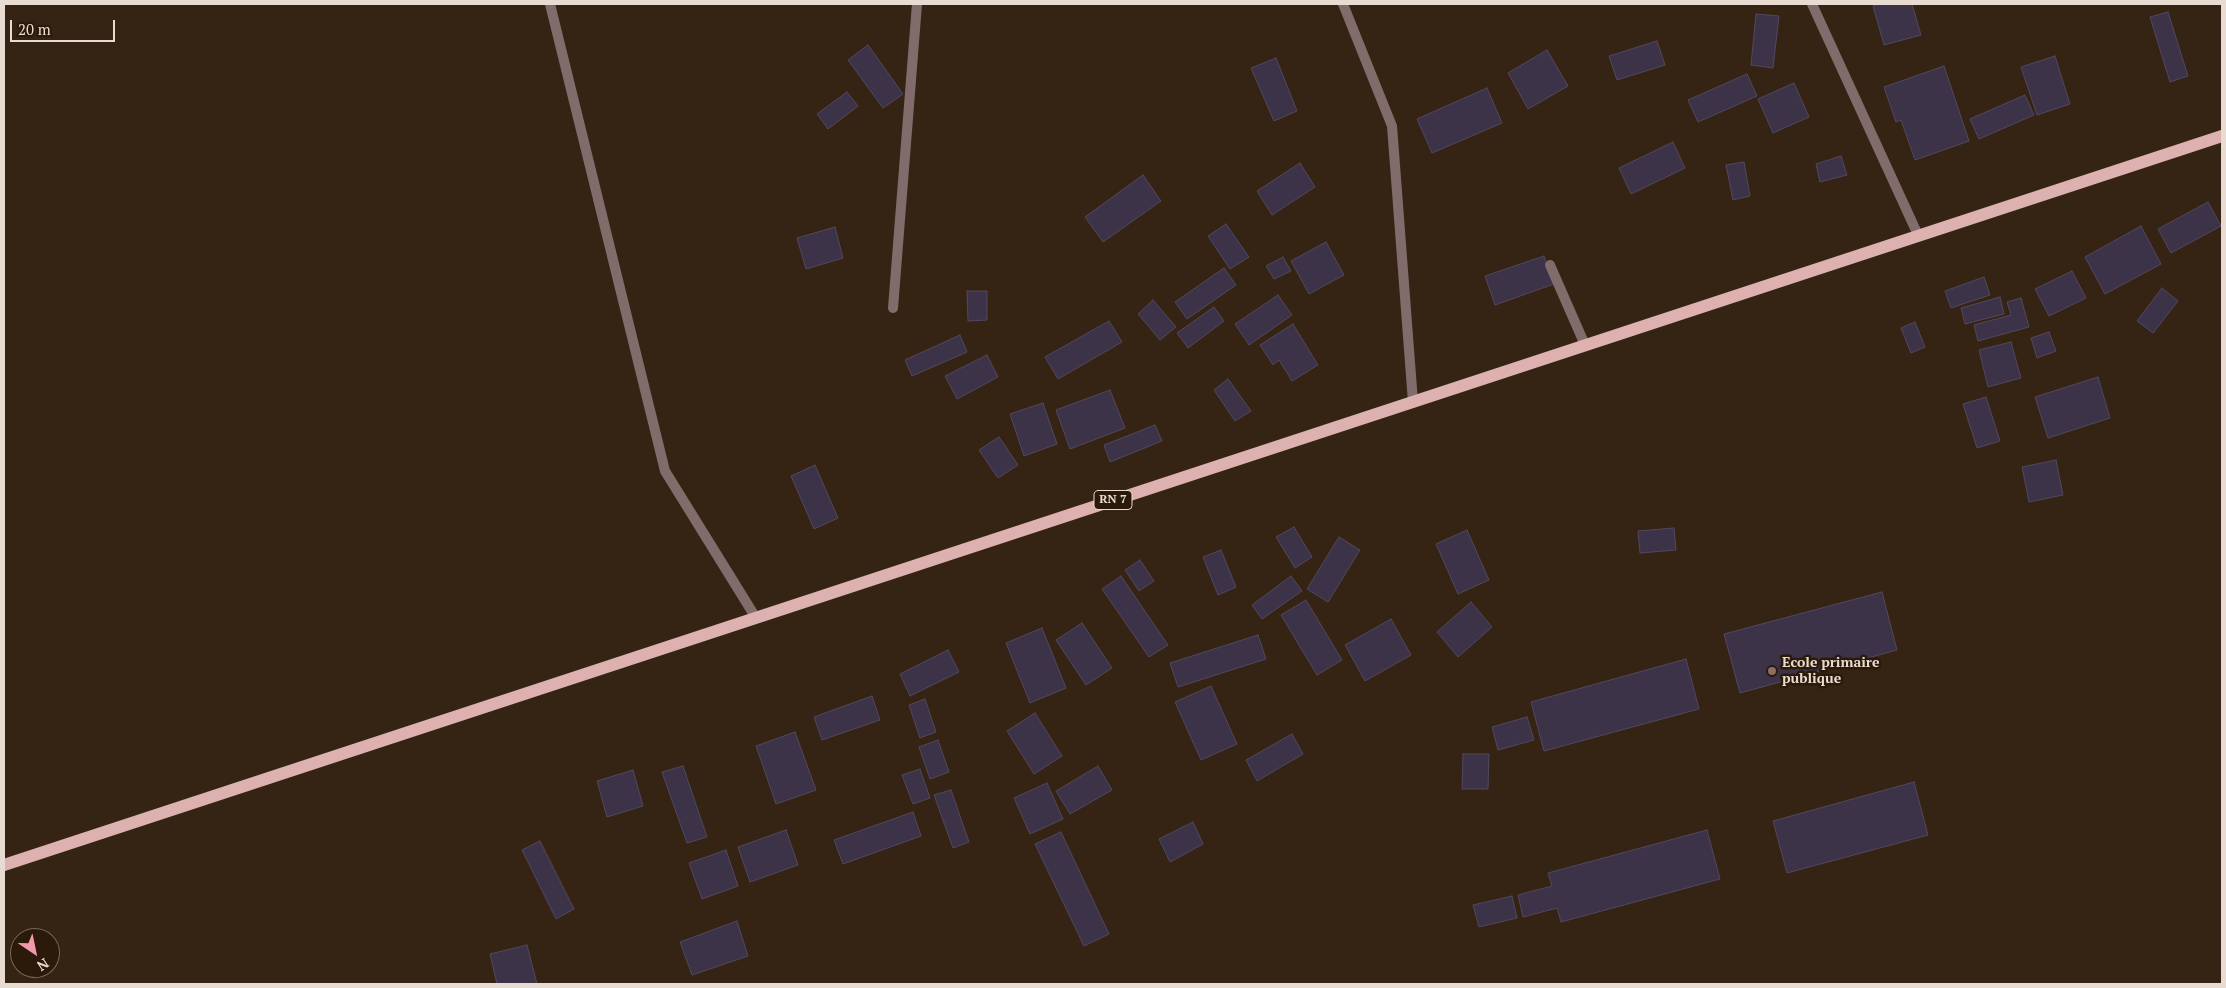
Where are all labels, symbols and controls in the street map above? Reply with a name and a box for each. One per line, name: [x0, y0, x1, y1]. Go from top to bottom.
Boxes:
scale bar: [12, 10, 118, 42]
text: 20 m: [18, 19, 51, 39]
road number: RN 7: [1094, 490, 1132, 510]
place label: Ecole primaire publique: [1782, 655, 1879, 688]
marker: Ecole primaire publique: [1766, 665, 1778, 677]
north arrow: [10, 928, 60, 978]
text: N: [33, 954, 53, 976]

